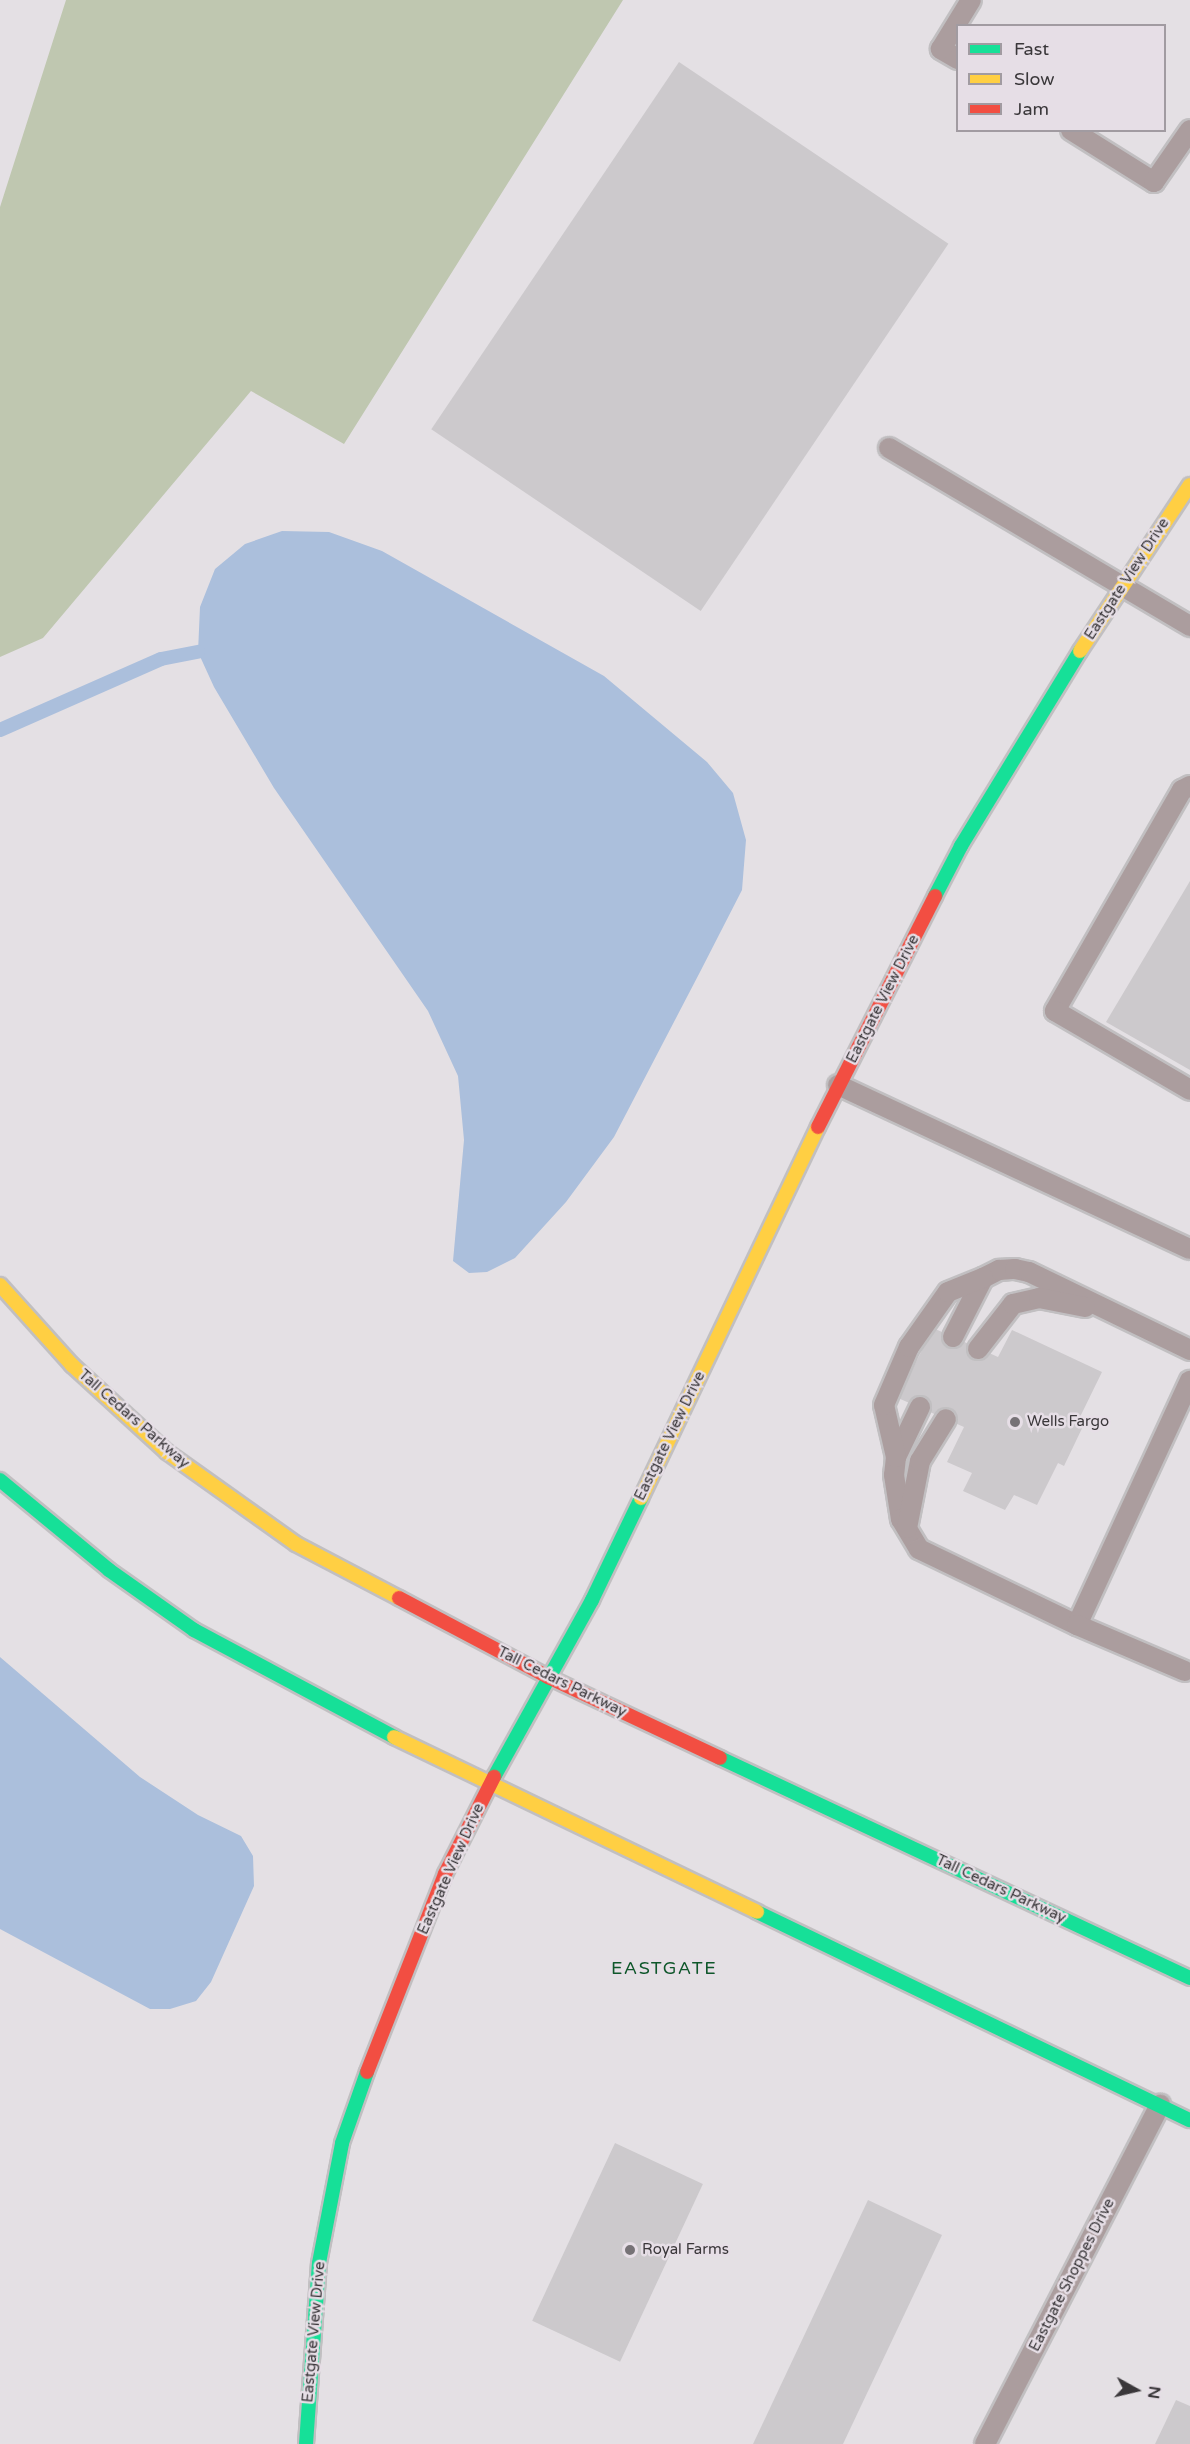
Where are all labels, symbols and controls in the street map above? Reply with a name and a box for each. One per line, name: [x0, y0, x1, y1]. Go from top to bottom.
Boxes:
legend: [956, 24, 1166, 132]
text: Fast: [1014, 38, 1049, 60]
text: Slow: [1014, 68, 1055, 90]
text: Jam: [1014, 98, 1049, 120]
street label: Eastgate View Drive: [1081, 515, 1173, 643]
street label: Eastgate View Drive: [843, 932, 923, 1066]
street label: Tall Cedars Parkway: [75, 1366, 193, 1472]
street label: Eastgate View Drive: [631, 1368, 709, 1504]
place label: Wells Fargo: [1027, 1413, 1109, 1431]
marker: Wells Fargo: [1008, 1415, 1022, 1429]
street label: Tall Cedars Parkway: [495, 1643, 629, 1721]
street label: Eastgate View Drive: [414, 1801, 488, 1937]
street label: Tall Cedars Parkway: [933, 1851, 1069, 1927]
district label: EASTGATE: [611, 1957, 717, 1979]
street label: Eastgate Shoppes Drive: [1026, 2196, 1118, 2354]
place label: Royal Farms: [642, 2241, 729, 2259]
marker: Royal Farms: [623, 2243, 637, 2257]
street label: Eastgate View Drive: [299, 2261, 329, 2403]
north arrow: [1106, 2360, 1166, 2420]
text: N: [1143, 2385, 1165, 2400]

